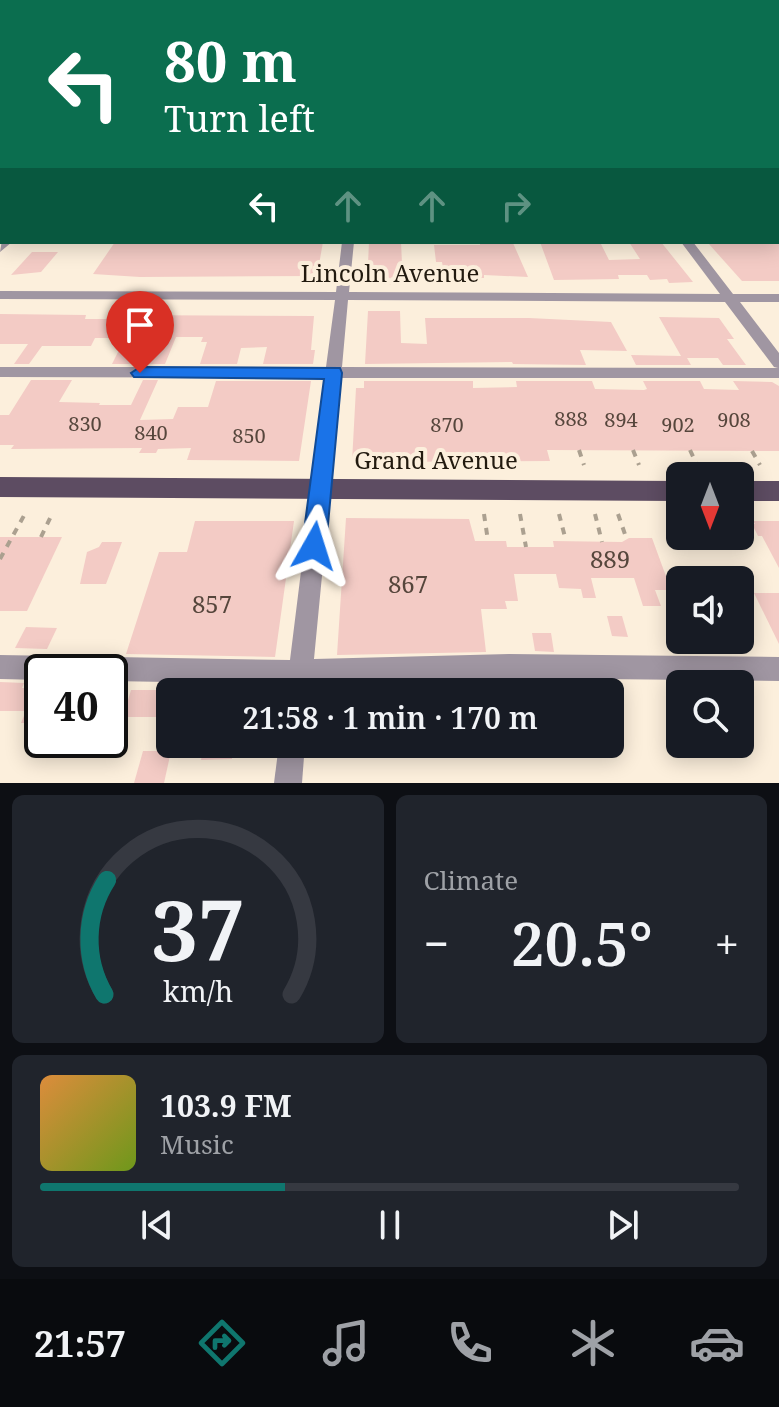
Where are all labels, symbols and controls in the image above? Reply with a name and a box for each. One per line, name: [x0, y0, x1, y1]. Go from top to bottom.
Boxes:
text: 80 m: [164, 22, 297, 98]
icon: left: [32, 32, 136, 136]
text: Turn left: [164, 94, 315, 143]
icon: left: [242, 184, 286, 228]
icon: ahead: [326, 184, 370, 228]
icon: ahead: [410, 184, 454, 228]
icon: right: [494, 184, 538, 228]
street label: Lincoln Avenue: [301, 256, 479, 289]
pin: [106, 291, 174, 373]
icon: arrive: [118, 303, 162, 347]
house number: 888: [554, 405, 588, 432]
house number: 894: [604, 406, 638, 433]
house number: 908: [717, 406, 751, 433]
house number: 830: [68, 410, 102, 437]
house number: 870: [430, 411, 464, 438]
house number: 902: [661, 411, 695, 438]
house number: 840: [134, 419, 168, 446]
house number: 850: [232, 422, 266, 449]
street label: Grand Avenue: [354, 443, 518, 476]
north arrow: [666, 462, 754, 550]
map controls: [666, 462, 754, 758]
position arrow: [272, 504, 356, 588]
house number: 889: [590, 542, 630, 575]
button: sound: [666, 566, 754, 654]
house number: 867: [388, 567, 428, 600]
house number: 857: [192, 587, 232, 620]
speed limit sign: 40: [24, 654, 128, 758]
button: search: [666, 670, 754, 758]
text: 21:58 · 1 min · 170 m: [242, 697, 538, 738]
text: Climate: [424, 862, 518, 898]
text: 37: [151, 872, 245, 985]
text: 20.5°: [511, 902, 653, 984]
text: −: [424, 913, 449, 973]
text: +: [714, 913, 739, 973]
text: km/h: [163, 971, 233, 1010]
text: 103.9 FM: [160, 1085, 292, 1126]
text: Music: [160, 1126, 234, 1162]
icon: previous: [135, 1203, 179, 1247]
icon: pause: [368, 1203, 412, 1247]
icon: next: [601, 1203, 645, 1247]
icon: directions: [194, 1315, 250, 1371]
icon: music: [318, 1315, 374, 1371]
icon: phone: [442, 1315, 498, 1371]
icon: climate: [565, 1315, 621, 1371]
icon: car: [689, 1315, 745, 1371]
text: 21:57: [34, 1319, 126, 1368]

